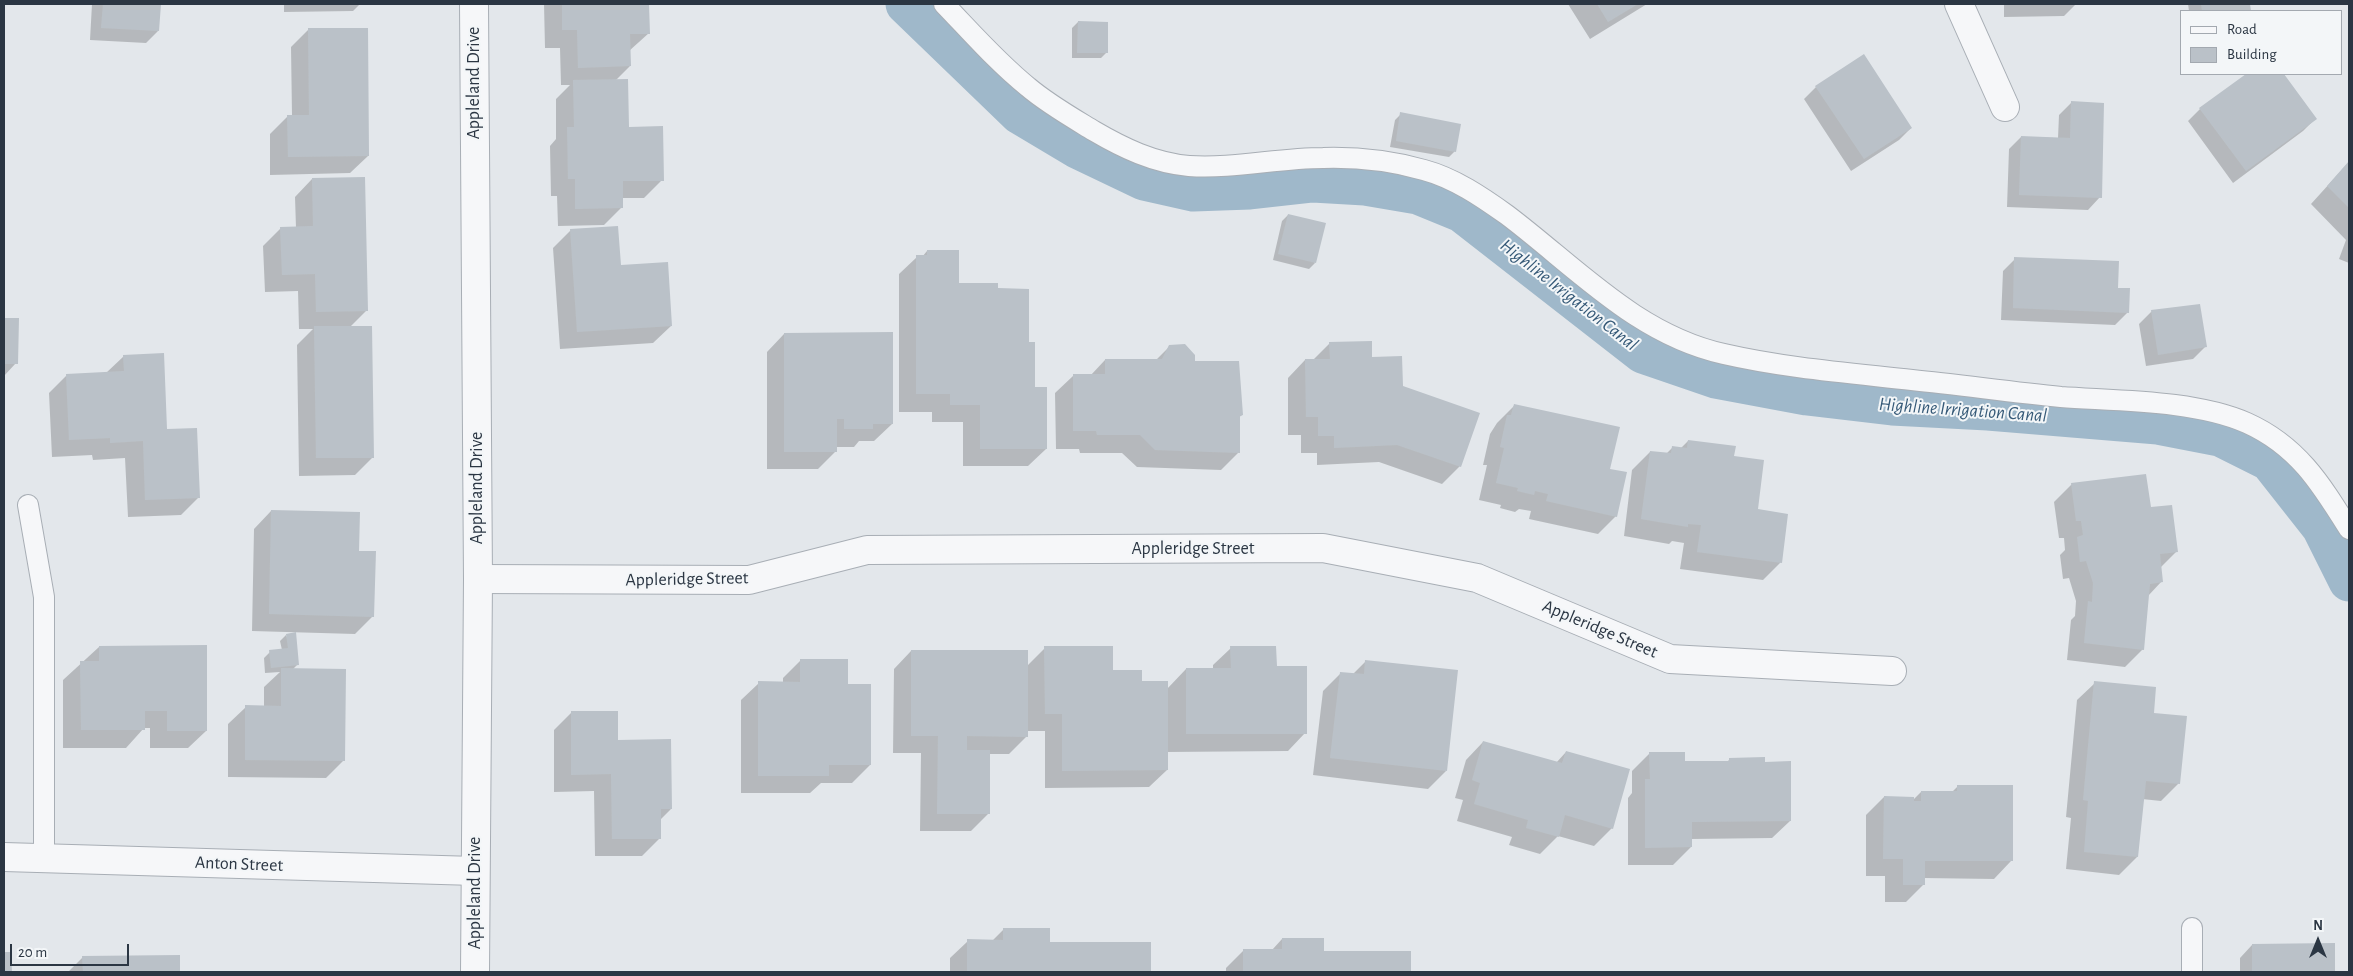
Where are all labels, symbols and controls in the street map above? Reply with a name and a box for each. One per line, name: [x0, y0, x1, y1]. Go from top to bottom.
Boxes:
legend: [2180, 10, 2343, 75]
text: Road: [2227, 22, 2257, 37]
street label: Appleland Drive: [463, 27, 485, 139]
text: Building: [2227, 47, 2277, 62]
water label: Highline Irrigation Canal: [1495, 234, 1643, 356]
water label: Highline Irrigation Canal: [1878, 393, 2048, 427]
street label: Appleland Drive: [466, 432, 488, 544]
street label: Appleridge Street: [1131, 538, 1255, 560]
street label: Appleridge Street: [625, 567, 749, 591]
street label: Appleridge Street: [1539, 595, 1661, 663]
street label: Appleland Drive: [464, 837, 486, 949]
street label: Anton Street: [195, 852, 283, 876]
north arrow: [2293, 916, 2343, 966]
text: N: [2313, 919, 2323, 933]
scale bar: [12, 934, 131, 966]
text: 20 m: [18, 945, 47, 960]

